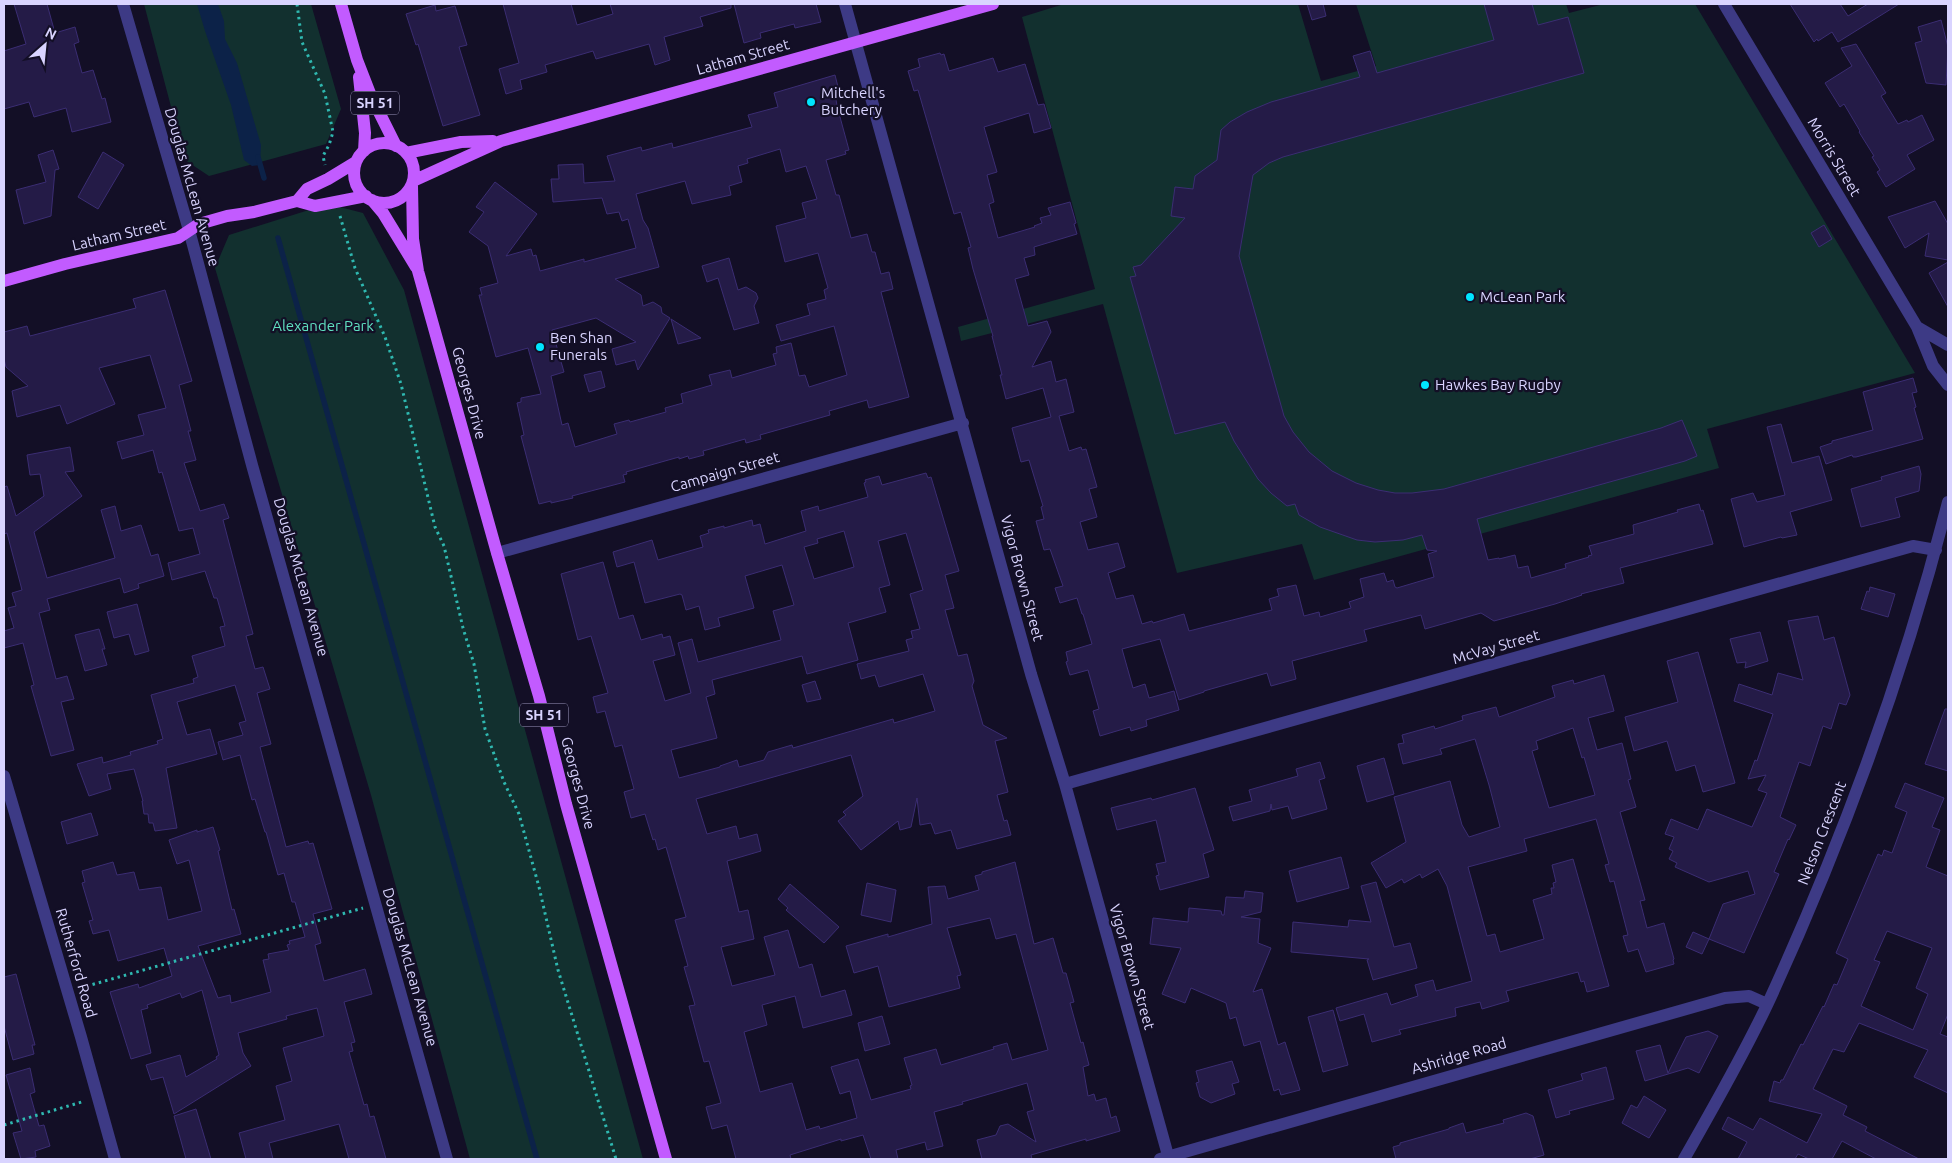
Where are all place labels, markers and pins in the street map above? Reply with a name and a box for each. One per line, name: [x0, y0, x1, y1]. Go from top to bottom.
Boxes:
place label: Mitchell's Butchery: [821, 84, 885, 118]
marker: Mitchell's Butchery: [805, 96, 817, 108]
place label: McLean Park: [1480, 288, 1566, 305]
marker: McLean Park: [1464, 291, 1476, 303]
place label: Ben Shan Funerals: [550, 329, 613, 363]
marker: Ben Shan Funerals: [534, 341, 546, 353]
place label: Hawkes Bay Rugby: [1435, 376, 1561, 393]
marker: Hawkes Bay Rugby: [1419, 379, 1431, 391]

